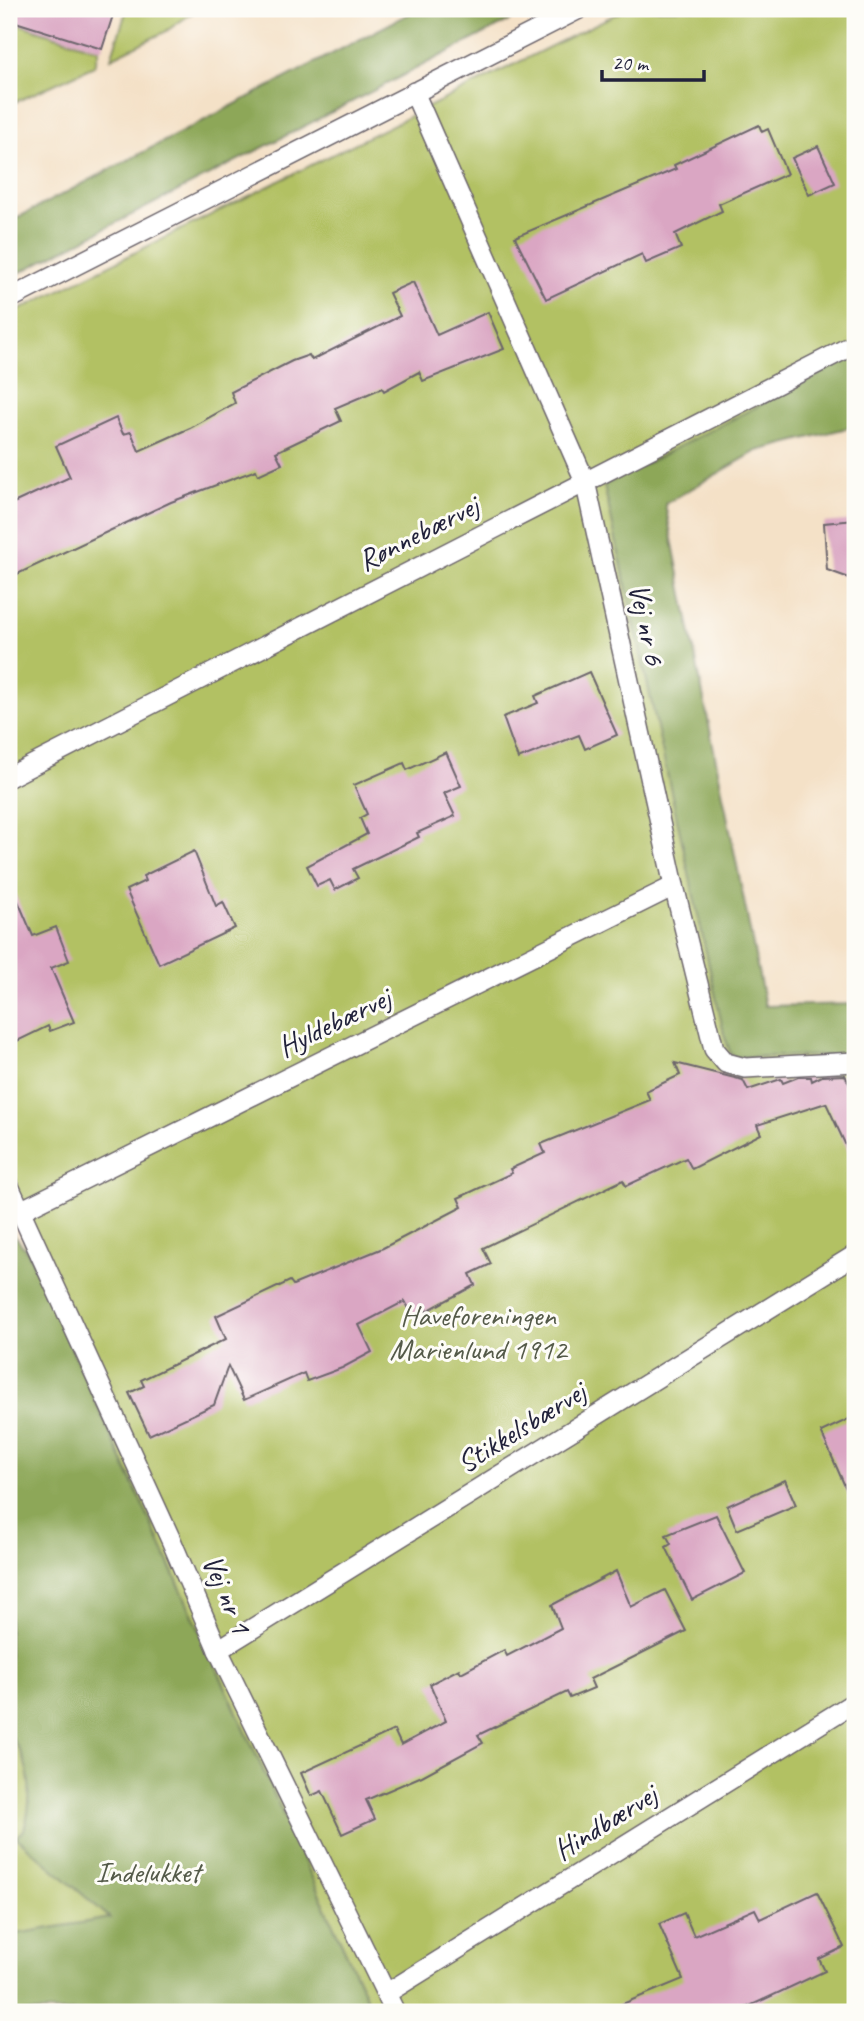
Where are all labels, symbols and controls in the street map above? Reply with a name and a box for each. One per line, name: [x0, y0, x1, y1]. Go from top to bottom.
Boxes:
scale bar: [602, 38, 703, 82]
text: 20 m: [612, 50, 650, 76]
street label: Rønnebærvej: [351, 485, 487, 580]
street label: Vej nr 6: [620, 580, 674, 670]
street label: Hyldebærvej: [271, 977, 399, 1066]
park label: Haveforeningen Marienlund 1912: [389, 1296, 569, 1368]
street label: Stikkelsbærvej: [450, 1371, 595, 1481]
street label: Vej nr 1: [193, 1549, 261, 1641]
street label: Hindbærvej: [546, 1774, 666, 1869]
park label: Indelukket: [96, 1853, 204, 1891]

